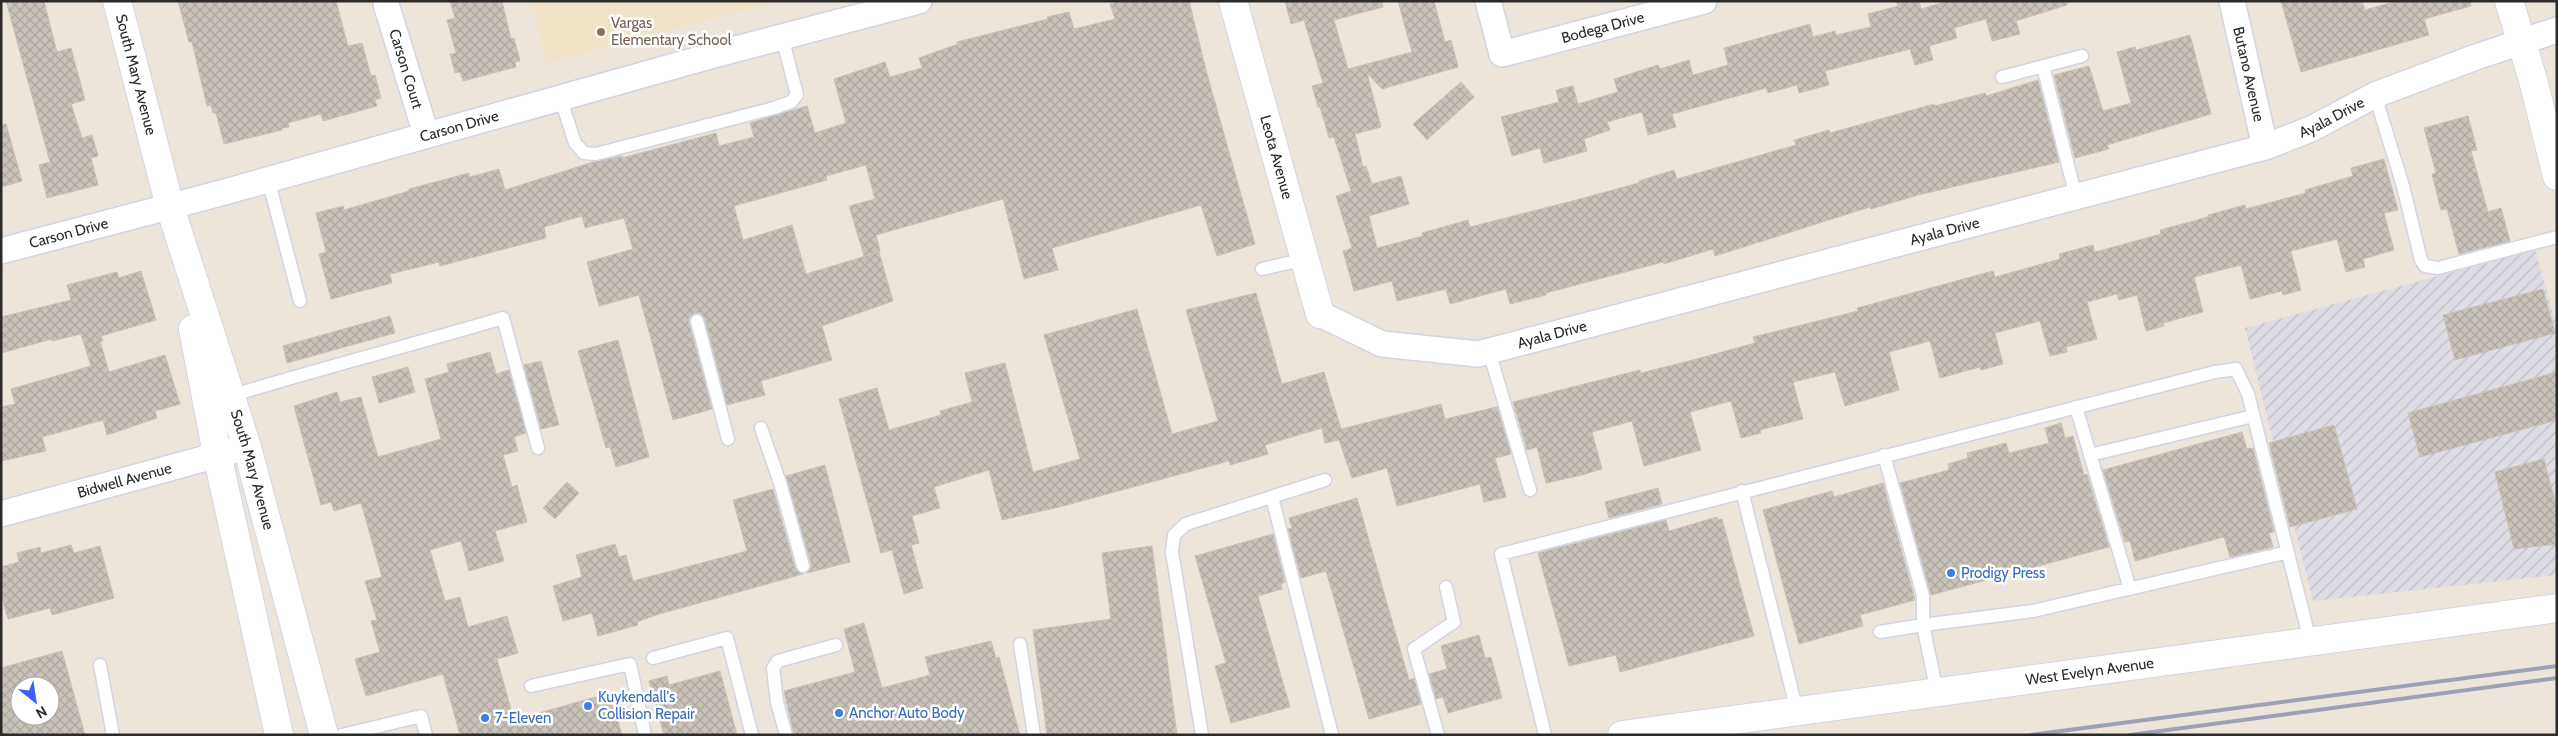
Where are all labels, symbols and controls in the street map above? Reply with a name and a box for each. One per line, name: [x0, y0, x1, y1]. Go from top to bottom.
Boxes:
street label: Bodega Drive: [1559, 8, 1646, 47]
street label: South Mary Avenue: [112, 12, 160, 137]
place label: Vargas Elementary School: [611, 14, 732, 49]
street label: Butano Avenue: [2229, 25, 2268, 124]
marker: Vargas Elementary School: [595, 26, 607, 38]
street label: Carson Court: [385, 27, 427, 111]
street label: Ayala Drive: [2296, 93, 2368, 142]
street label: Carson Drive: [418, 107, 501, 146]
street label: Leota Avenue: [1256, 113, 1297, 201]
street label: Ayala Drive: [1908, 213, 1982, 249]
street label: Carson Drive: [27, 214, 111, 252]
street label: Ayala Drive: [1515, 317, 1589, 352]
street label: South Mary Avenue: [227, 407, 278, 532]
street label: Bidwell Avenue: [75, 459, 174, 502]
place label: Prodigy Press: [1961, 564, 2045, 582]
marker: Prodigy Press: [1945, 567, 1957, 579]
street label: West Evelyn Avenue: [2024, 654, 2155, 689]
north arrow: [10, 676, 60, 726]
place label: Kuykendall's Collision Repair: [598, 688, 695, 723]
marker: Kuykendall's Collision Repair: [582, 700, 594, 712]
text: N: [33, 702, 50, 723]
place label: Anchor Auto Body: [849, 704, 965, 722]
marker: Anchor Auto Body: [833, 707, 845, 719]
place label: 7-Eleven: [495, 709, 551, 727]
marker: 7-Eleven: [479, 712, 491, 724]

